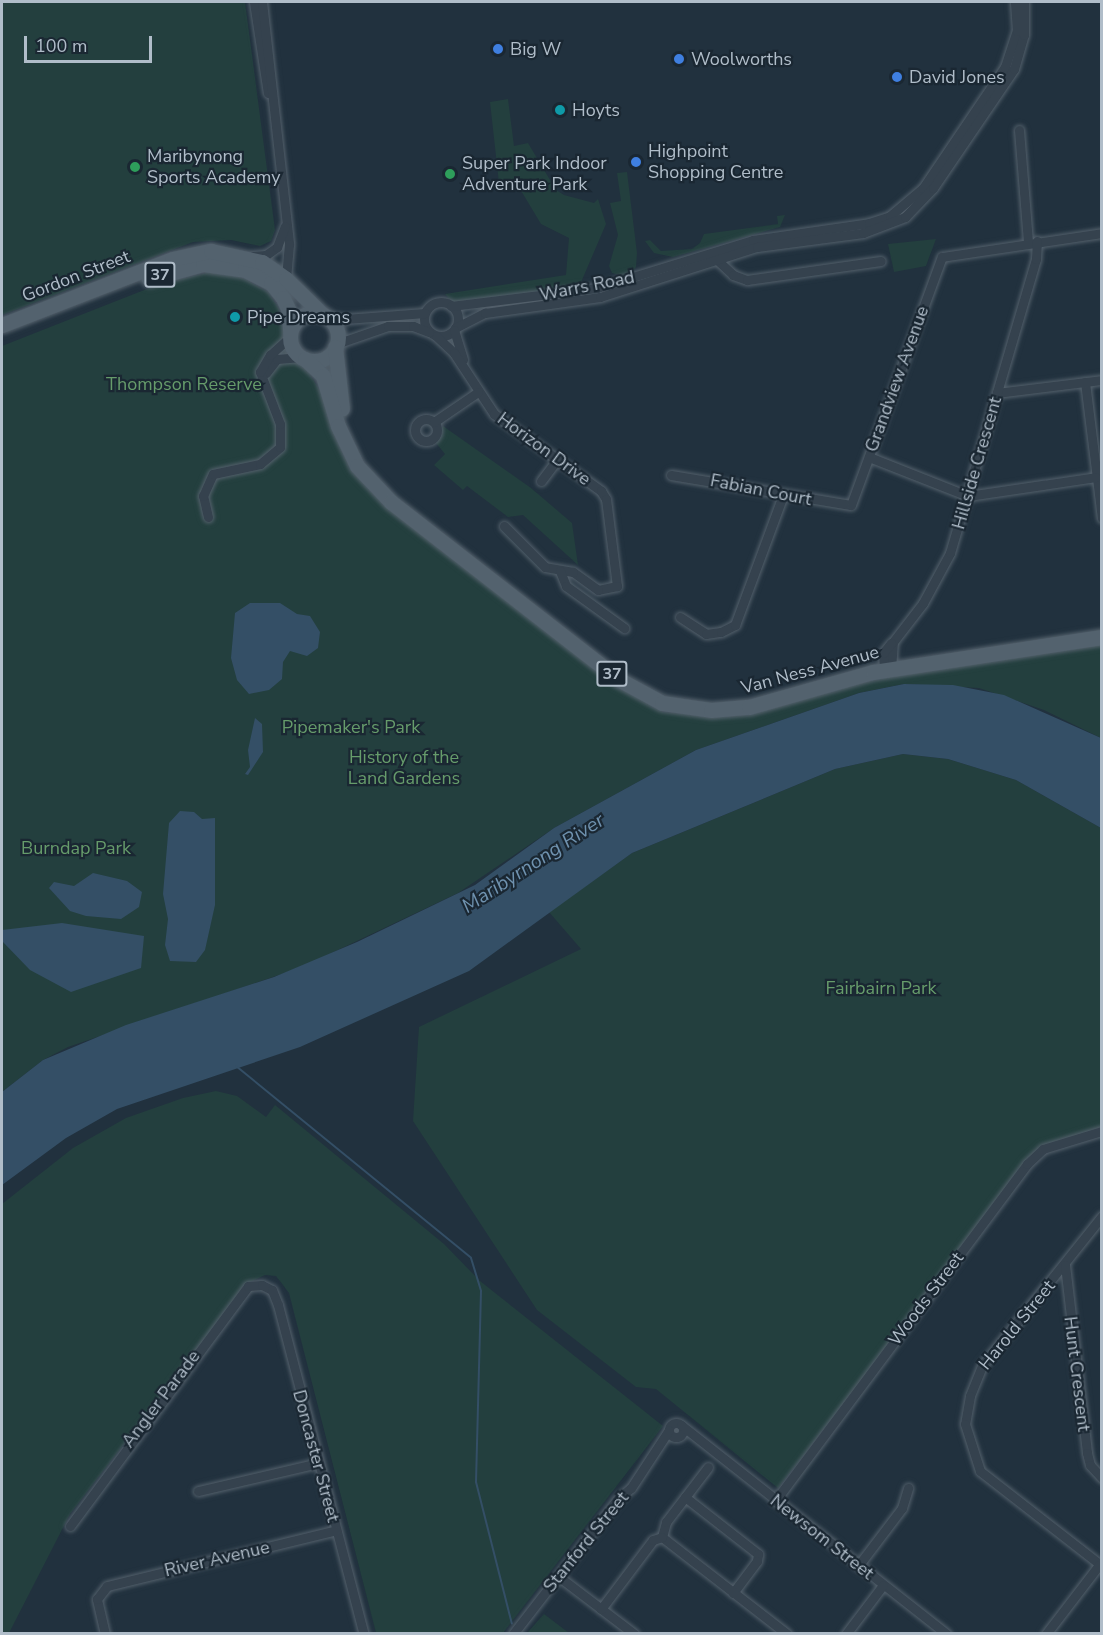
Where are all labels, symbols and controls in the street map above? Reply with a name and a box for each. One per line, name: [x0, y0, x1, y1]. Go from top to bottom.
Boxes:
scale bar: [27, 24, 154, 62]
text: 100 m: [35, 34, 87, 58]
place label: Big W: [510, 38, 561, 60]
marker: Big W: [491, 42, 505, 56]
place label: Woolworths: [691, 48, 792, 70]
marker: Woolworths: [672, 52, 686, 66]
place label: David Jones: [909, 66, 1005, 88]
marker: David Jones: [890, 70, 904, 84]
place label: Hoyts: [572, 99, 620, 121]
marker: Hoyts: [553, 103, 567, 117]
place label: Highpoint Shopping Centre: [648, 141, 783, 184]
place label: Maribynong Sports Academy: [147, 146, 281, 188]
place label: Super Park Indoor Adventure Park: [462, 153, 607, 195]
marker: Highpoint Shopping Centre: [629, 155, 643, 169]
marker: Maribynong Sports Academy: [128, 160, 142, 174]
marker: Super Park Indoor Adventure Park: [443, 167, 457, 181]
street label: Gordon Street: [19, 246, 133, 306]
road number: 37: [144, 262, 176, 288]
street label: Warrs Road: [538, 266, 636, 306]
street label: Grandview Avenue: [861, 303, 933, 455]
place label: Pipe Dreams: [247, 306, 350, 328]
marker: Pipe Dreams: [228, 310, 242, 324]
park label: Thompson Reserve: [106, 373, 262, 395]
street label: Hillside Crescent: [948, 394, 1006, 532]
street label: Horizon Drive: [493, 408, 595, 490]
street label: Fabian Court: [708, 470, 814, 510]
street label: Van Ness Avenue: [739, 641, 881, 699]
road number: 37: [596, 661, 628, 687]
park label: Pipemaker's Park: [282, 716, 420, 738]
park label: History of the Land Gardens: [348, 747, 460, 789]
water label: Maribyrnong River: [457, 808, 609, 918]
park label: Burndap Park: [21, 837, 131, 859]
park label: Fairbairn Park: [825, 977, 937, 999]
street label: Woods Street: [884, 1248, 968, 1350]
street label: Harold Street: [974, 1276, 1060, 1374]
street label: Hunt Crescent: [1059, 1315, 1095, 1433]
street label: Angler Parade: [117, 1346, 205, 1452]
street label: Doncaster Street: [288, 1388, 344, 1524]
street label: Stanford Street: [539, 1487, 633, 1597]
street label: Newsom Street: [766, 1490, 878, 1584]
street label: River Avenue: [162, 1536, 272, 1582]

